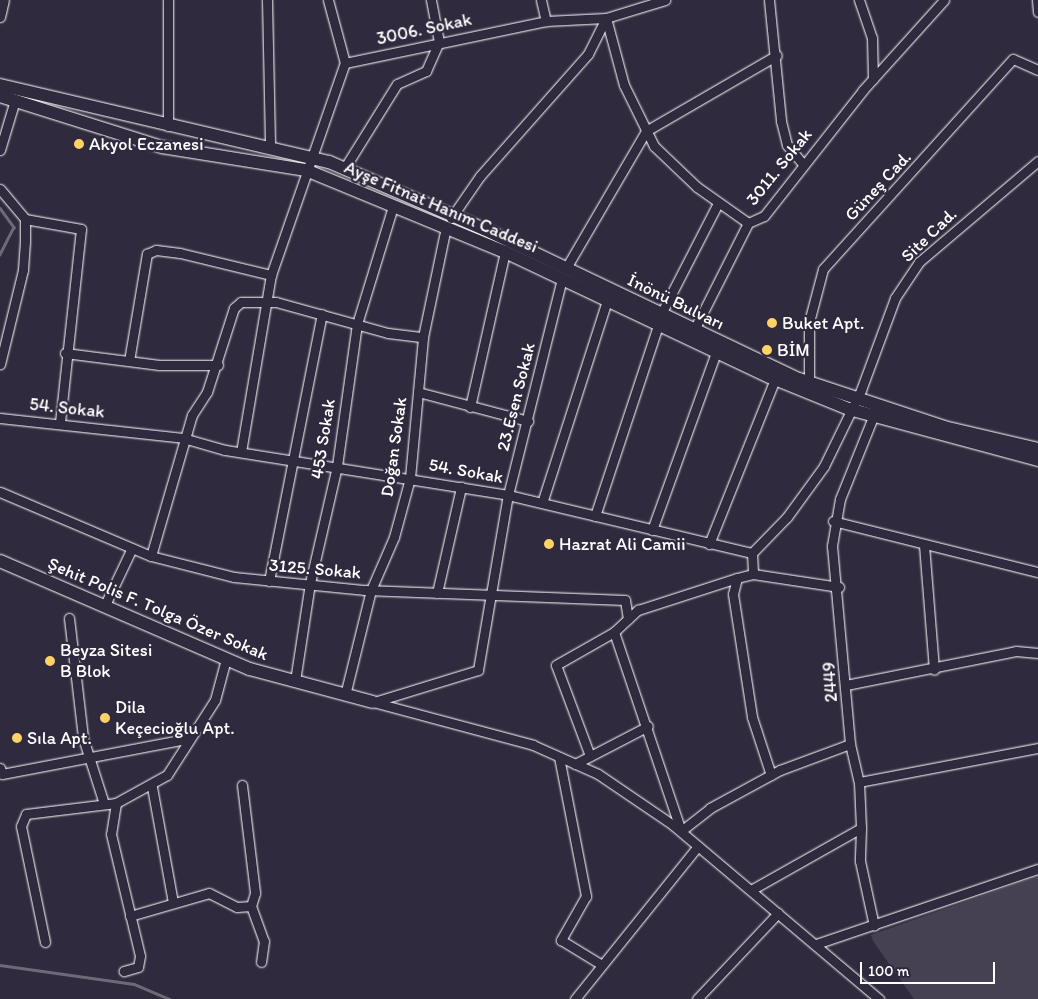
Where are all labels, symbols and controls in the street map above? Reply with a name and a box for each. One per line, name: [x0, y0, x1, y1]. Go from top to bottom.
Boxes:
street label: 3006. Sokak: [374, 8, 474, 50]
street label: 3011. Sokak: [741, 124, 817, 210]
place label: Akyol Eczanesi: [89, 133, 204, 155]
marker: Akyol Eczanesi: [73, 138, 85, 150]
street label: Güneş Cad.: [840, 146, 916, 226]
street label: Ayşe Fitnat Hanım Caddesi: [341, 156, 541, 258]
street label: Site Cad.: [897, 203, 961, 267]
street label: İnönü Bulvarı: [624, 269, 728, 335]
place label: Buket Apt.: [782, 312, 864, 334]
marker: Buket Apt.: [766, 317, 778, 329]
place label: BİM: [777, 339, 810, 361]
street label: 23.Esen Sokak: [492, 341, 540, 453]
marker: BİM: [761, 344, 773, 356]
street label: 54. Sokak: [28, 393, 106, 423]
street label: Doğan Sokak: [376, 396, 412, 498]
street label: 453 Sokak: [306, 397, 340, 481]
street label: 54. Sokak: [427, 454, 505, 488]
place label: Hazrat Ali Camii: [559, 533, 686, 555]
marker: Hazrat Ali Camii: [543, 538, 555, 550]
street label: Şehit Polis F. Tolga Özer Sokak: [46, 553, 270, 665]
street label: 3125. Sokak: [268, 554, 362, 584]
place label: Beyza Sitesi B Blok: [60, 640, 152, 682]
marker: Beyza Sitesi B Blok: [44, 655, 56, 667]
street label: 2449: [818, 661, 842, 703]
place label: Dila Keçecioğlu Apt.: [115, 697, 235, 740]
marker: Dila Keçecioğlu Apt.: [99, 712, 111, 724]
place label: Sıla Apt.: [27, 727, 92, 749]
marker: Sıla Apt.: [11, 732, 23, 744]
scale bar: [863, 952, 998, 984]
text: 100 m: [868, 962, 909, 980]

